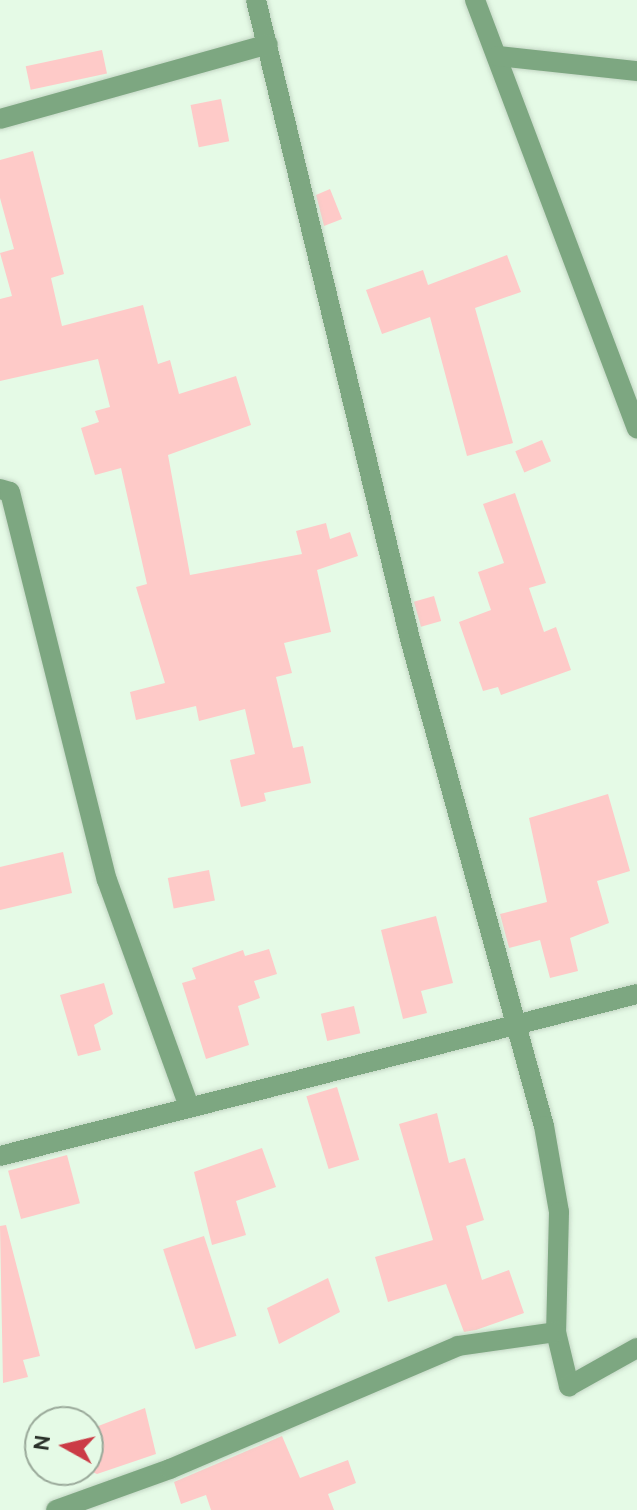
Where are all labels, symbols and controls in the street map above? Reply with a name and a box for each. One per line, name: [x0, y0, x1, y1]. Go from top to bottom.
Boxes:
north arrow: [24, 1406, 104, 1486]
text: N: [27, 1433, 56, 1452]

